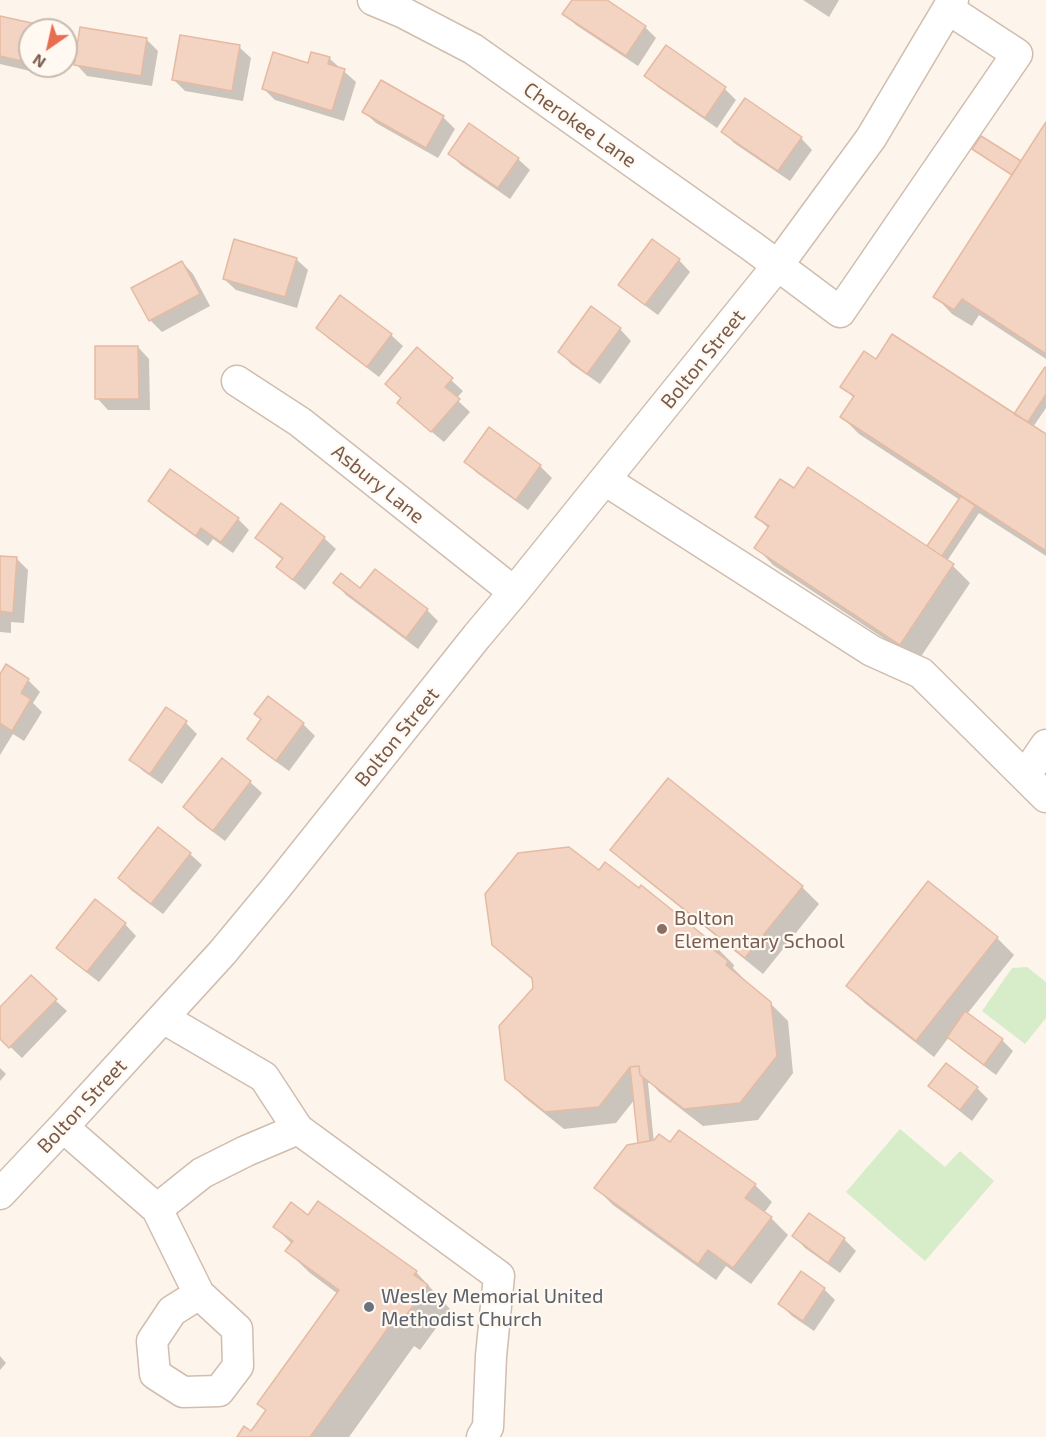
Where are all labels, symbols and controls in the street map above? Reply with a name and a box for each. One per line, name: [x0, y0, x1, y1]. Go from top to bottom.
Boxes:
north arrow: [18, 18, 78, 78]
text: N: [29, 51, 49, 73]
street label: Cherokee Lane: [519, 77, 641, 173]
street label: Bolton Street: [656, 305, 750, 413]
street label: Asbury Lane: [327, 439, 429, 529]
street label: Bolton Street: [350, 683, 444, 791]
place label: Bolton Elementary School: [674, 906, 845, 953]
marker: Bolton Elementary School: [655, 922, 669, 936]
street label: Bolton Street: [32, 1054, 132, 1158]
place label: Wesley Memorial United Methodist Church: [381, 1284, 603, 1331]
marker: Wesley Memorial United Methodist Church: [362, 1300, 376, 1314]

